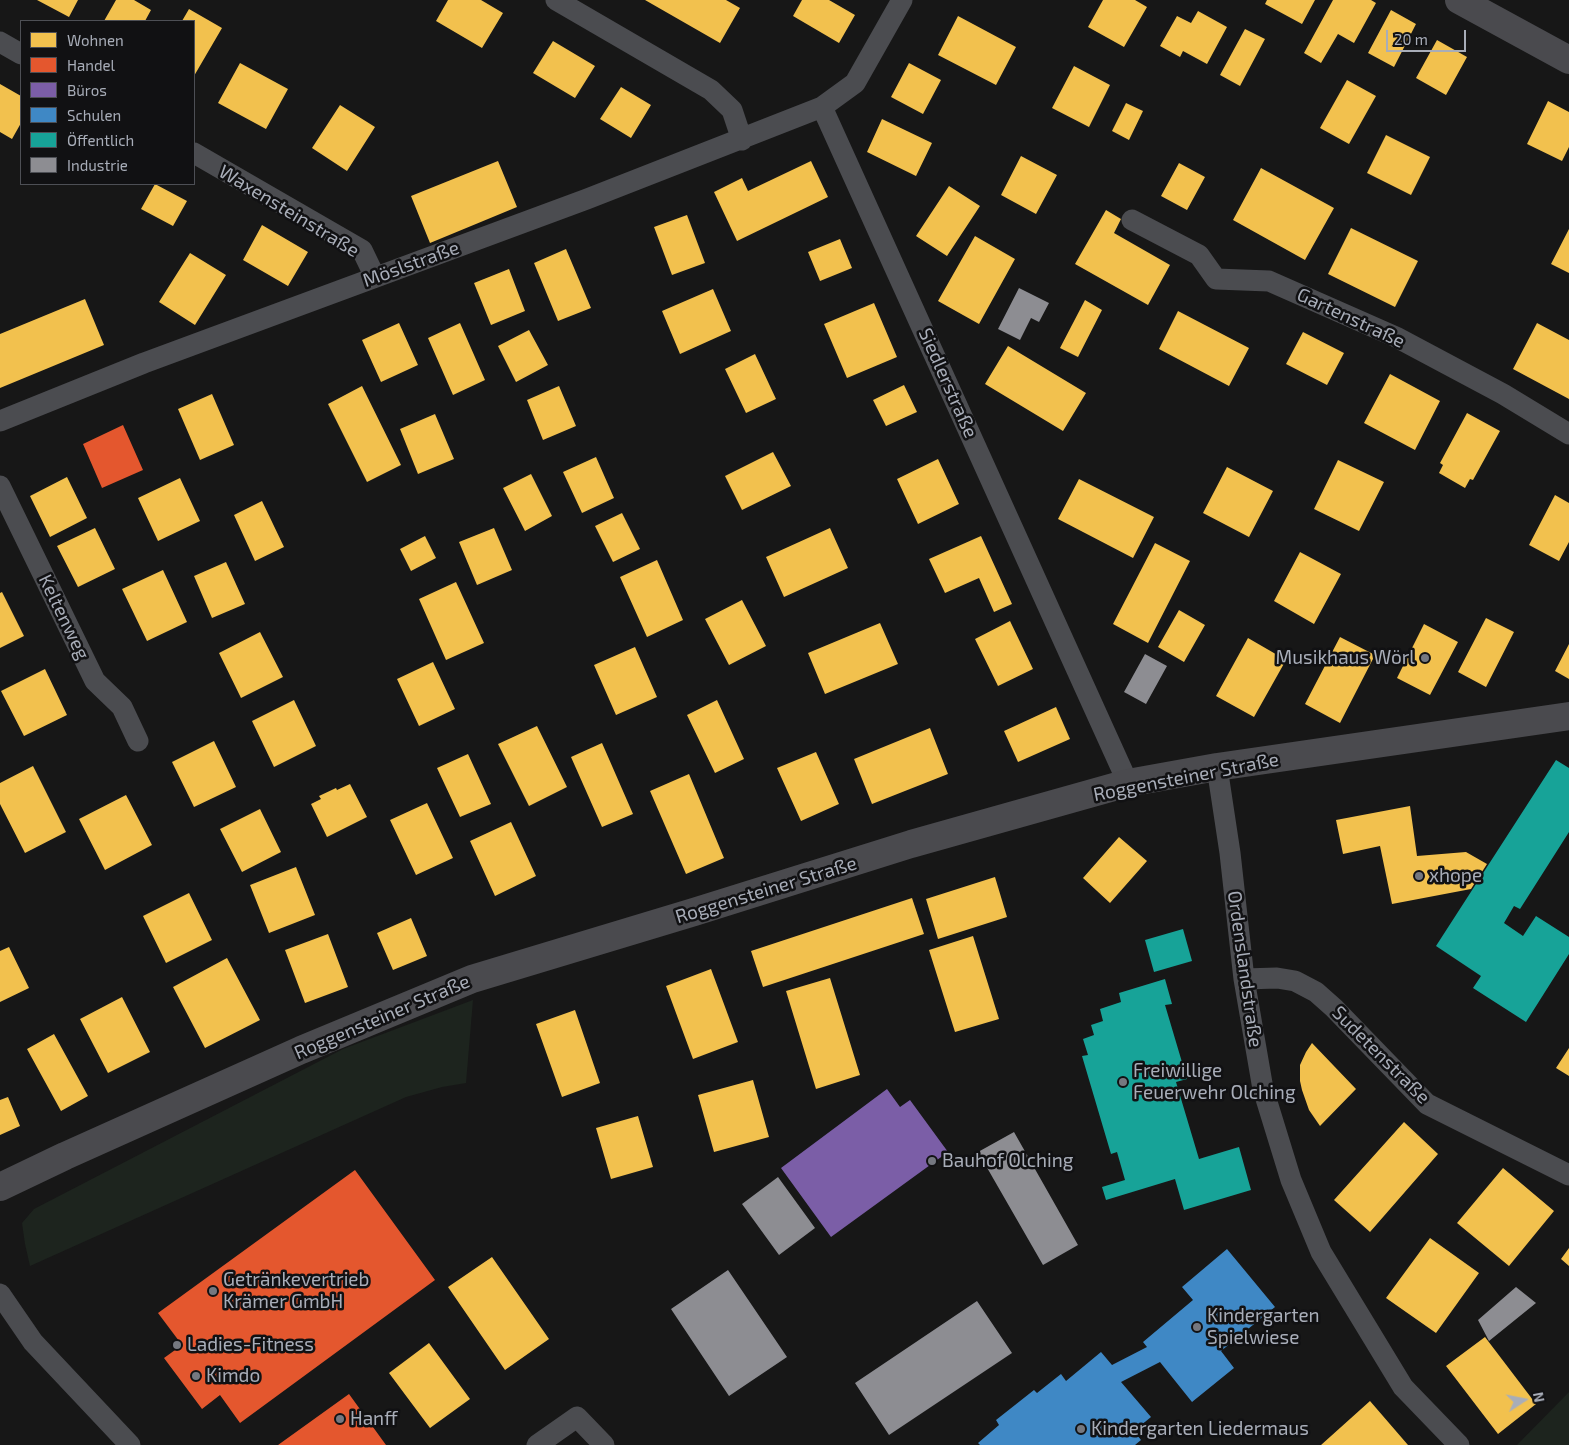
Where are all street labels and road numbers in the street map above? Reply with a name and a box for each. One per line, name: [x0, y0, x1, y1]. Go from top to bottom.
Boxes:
street label: Waxensteinstraße: [215, 160, 363, 262]
street label: Möslstraße: [360, 236, 462, 292]
street label: Gartenstraße: [1293, 283, 1409, 353]
street label: Siedlerstraße: [914, 325, 982, 441]
street label: Keltenweg: [34, 571, 94, 663]
street label: Roggensteiner Straße: [1091, 748, 1281, 806]
street label: Roggensteiner Straße: [673, 852, 859, 928]
street label: Ordenslandstraße: [1223, 889, 1267, 1049]
street label: Roggensteiner Straße: [291, 970, 473, 1064]
street label: Sudetenstraße: [1327, 1001, 1435, 1109]

